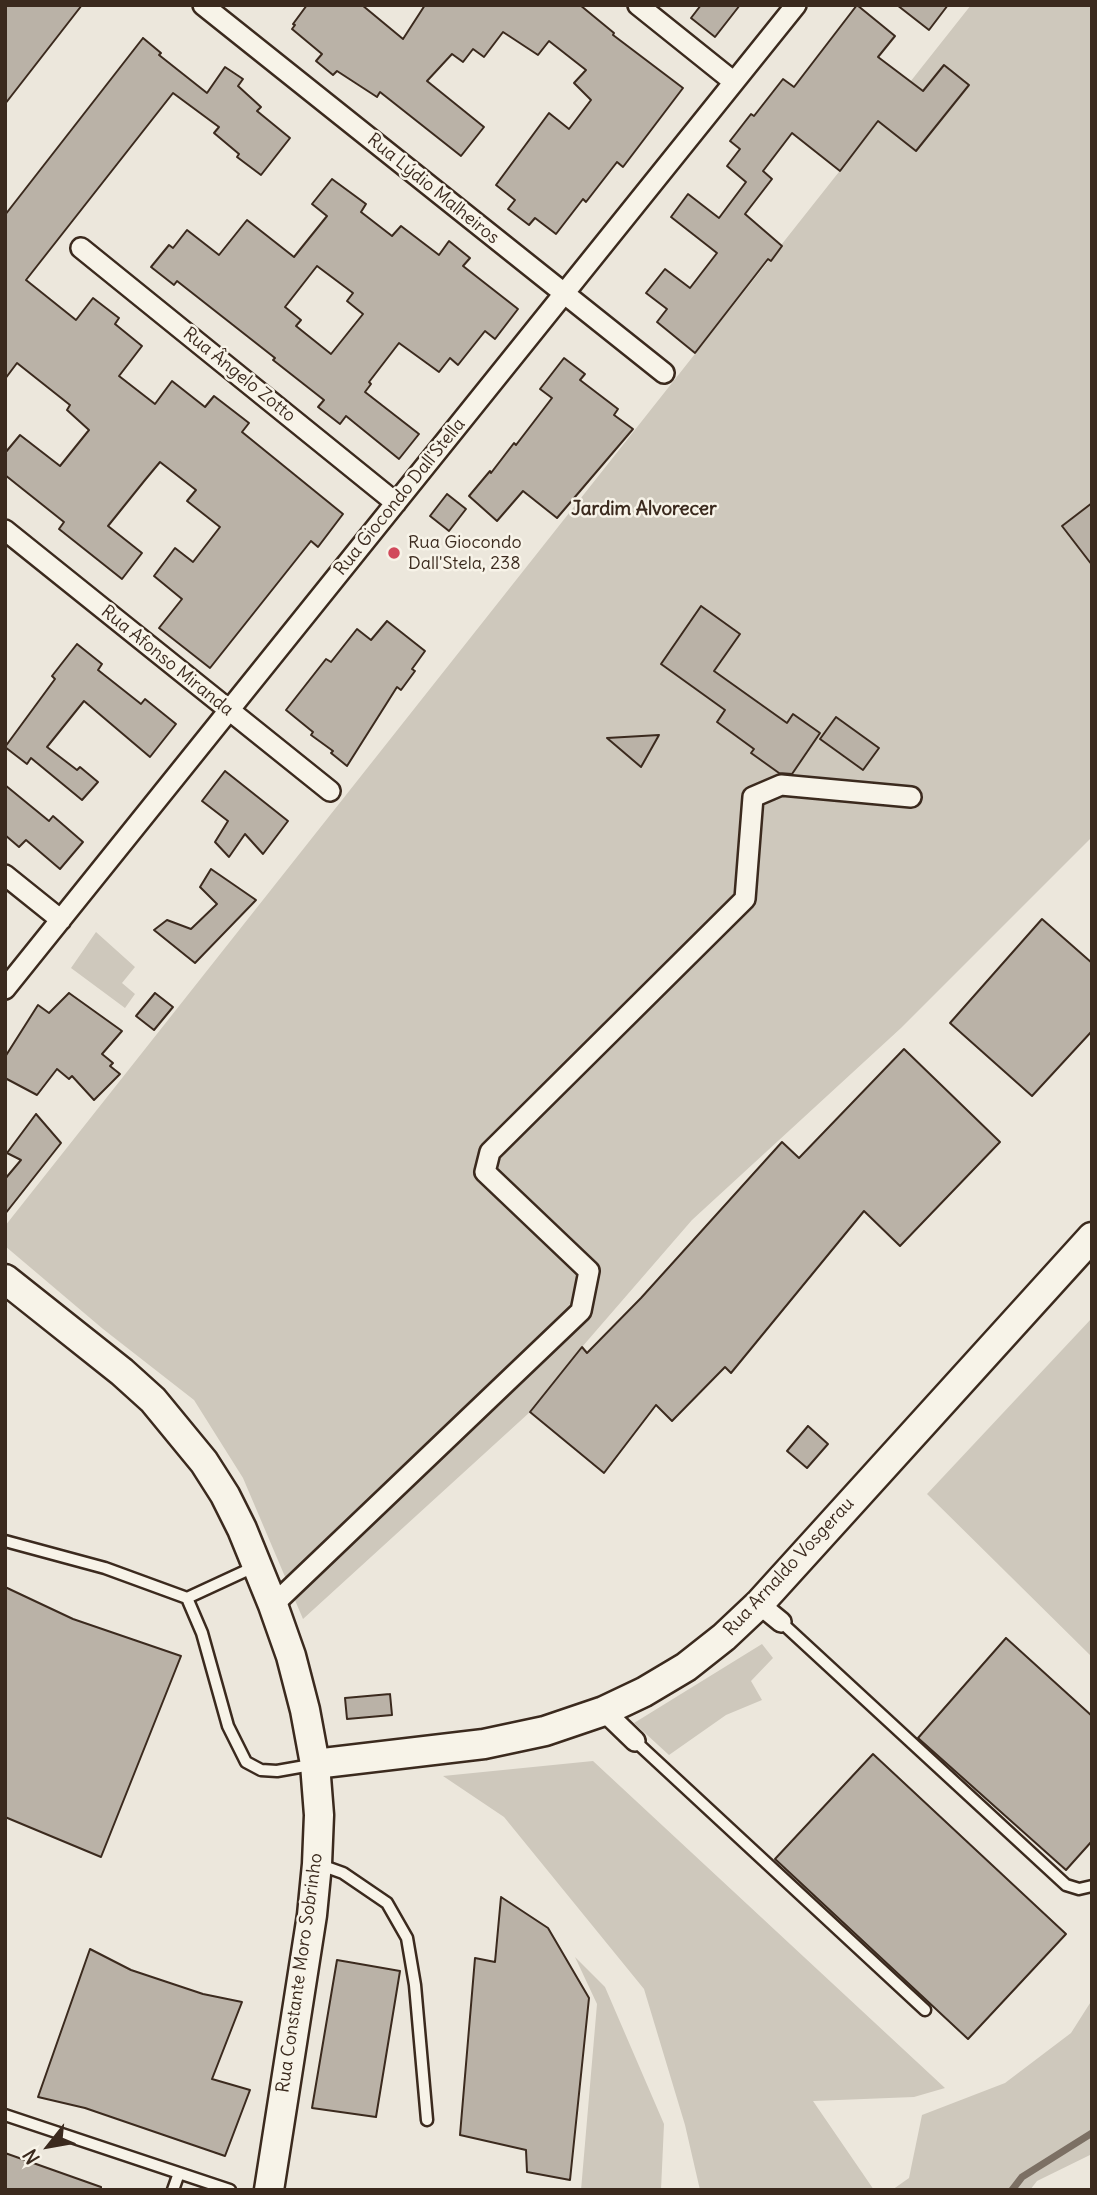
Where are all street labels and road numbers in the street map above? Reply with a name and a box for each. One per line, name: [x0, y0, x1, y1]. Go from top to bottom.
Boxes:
street label: Rua Lýdio Malheiros: [363, 129, 503, 249]
street label: Rua Ângelo Zotto: [178, 323, 300, 427]
street label: Rua Giocondo Dall'Stella: [330, 414, 470, 580]
street label: Rua Afonso Miranda: [97, 601, 237, 721]
street label: Rua Arnaldo Vosgerau: [719, 1493, 859, 1641]
street label: Rua Constante Moro Sobrinho: [272, 1852, 328, 2094]

